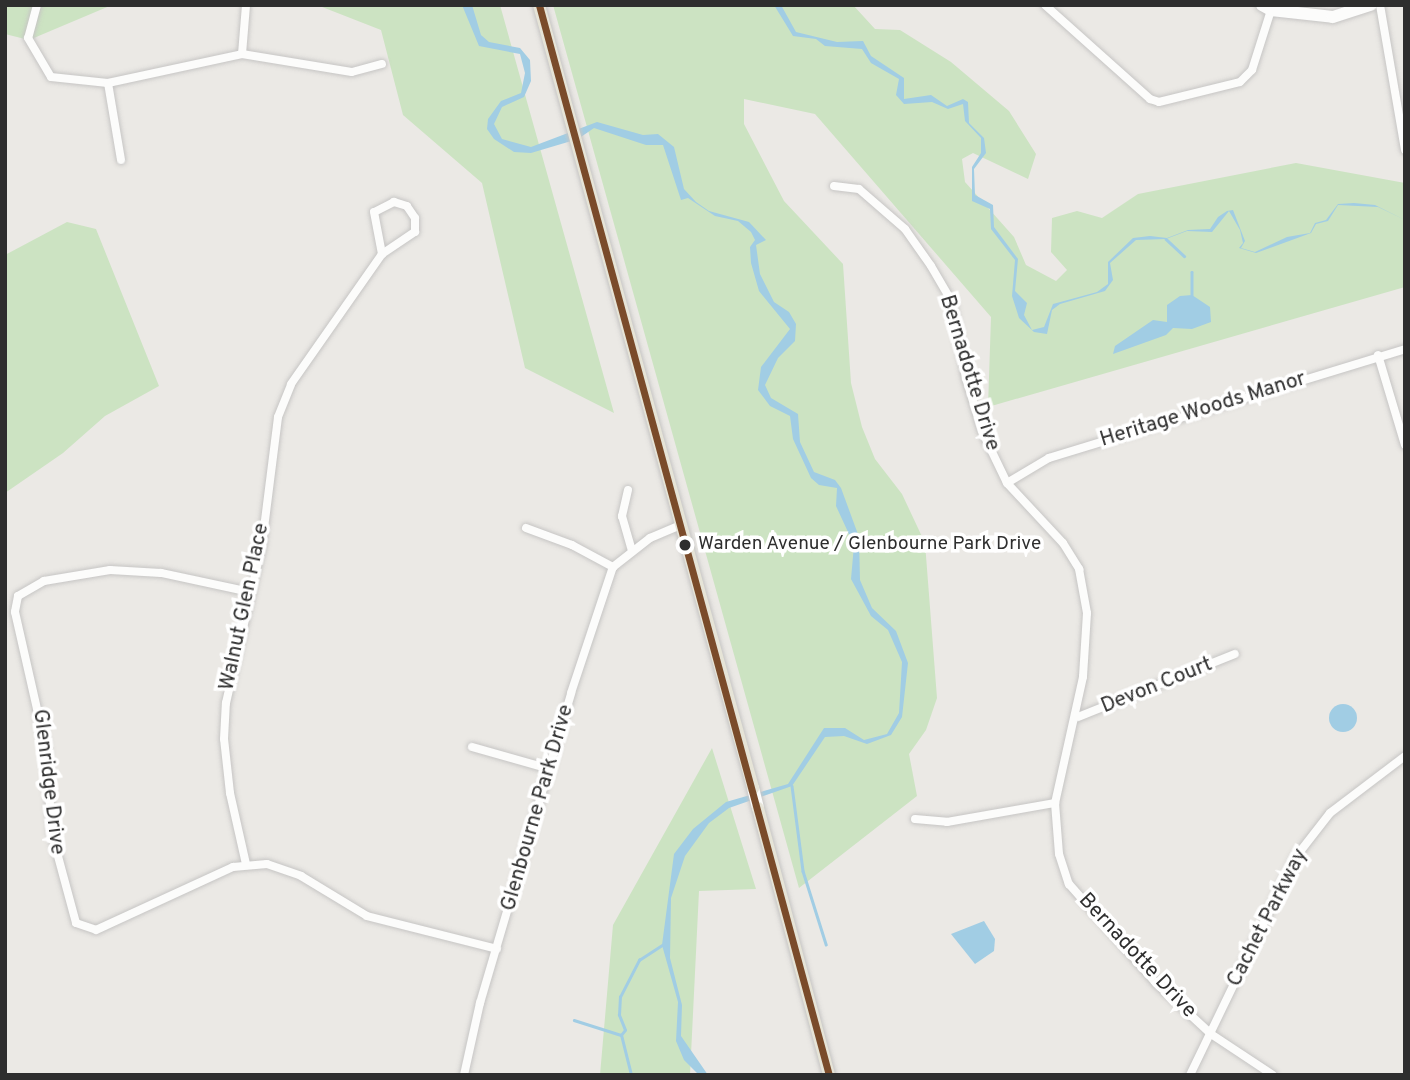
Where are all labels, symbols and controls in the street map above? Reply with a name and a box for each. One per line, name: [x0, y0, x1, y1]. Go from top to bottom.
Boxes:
street label: Bernadotte Drive: [933, 292, 1005, 454]
street label: Heritage Woods Manor: [1097, 367, 1309, 453]
street label: Walnut Glen Place: [215, 521, 275, 693]
place label: Warden Avenue / Glenbourne Park Drive: [698, 534, 1042, 556]
marker: Warden Avenue / Glenbourne Park Drive: [678, 538, 692, 552]
street label: Devon Court: [1098, 652, 1216, 720]
street label: Glenbourne Park Drive: [496, 702, 580, 914]
street label: Glenridge Drive: [27, 708, 69, 856]
street label: Cachet Parkway: [1222, 845, 1314, 991]
street label: Bernadotte Drive: [1073, 888, 1201, 1024]

